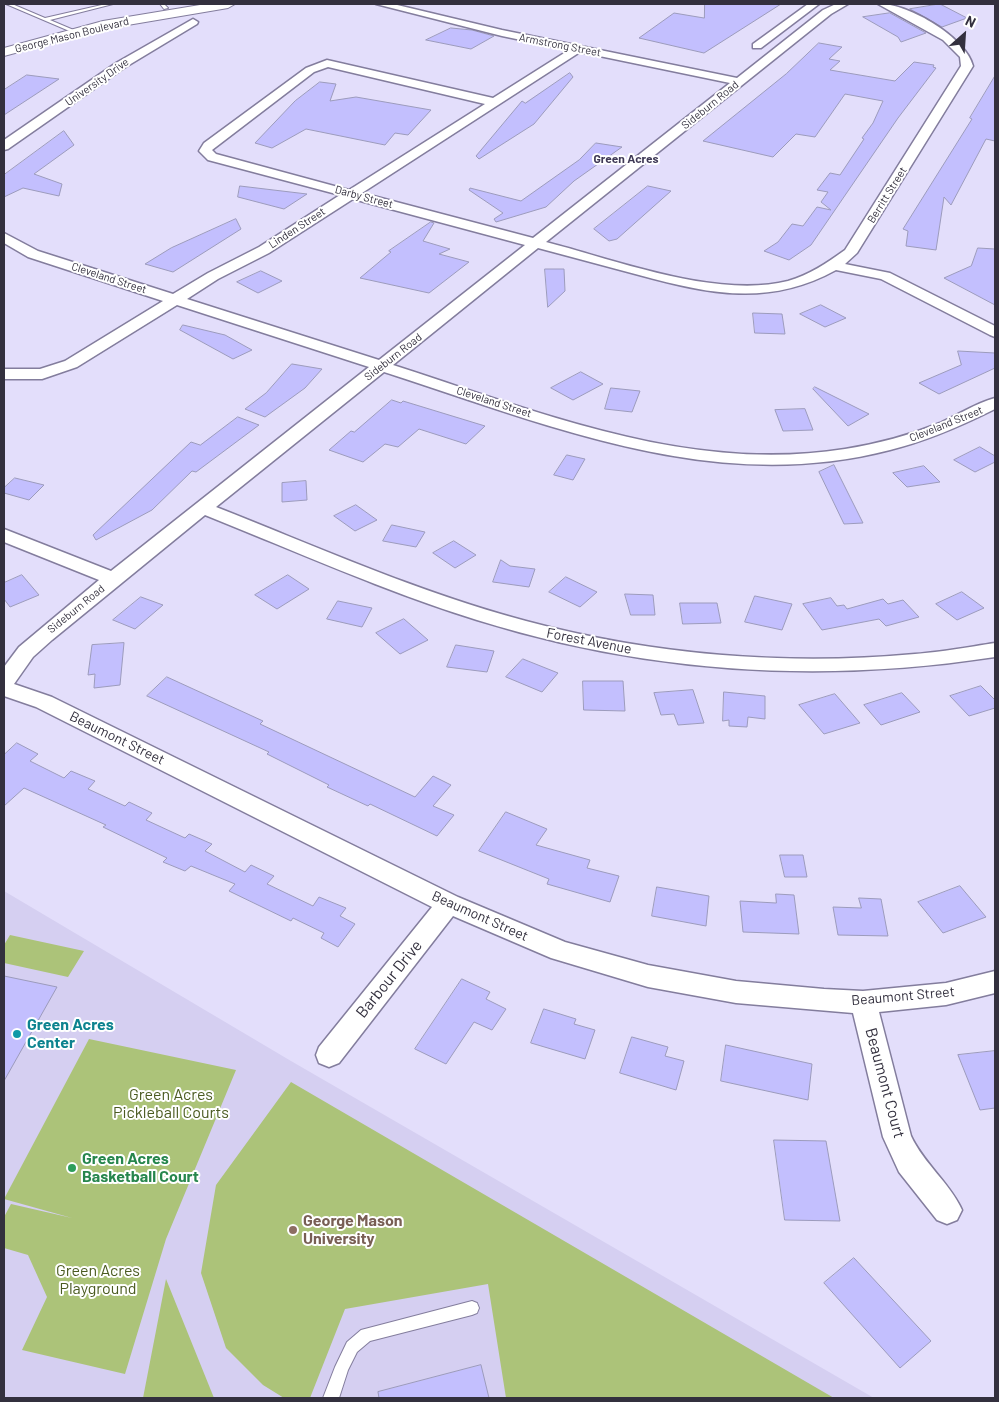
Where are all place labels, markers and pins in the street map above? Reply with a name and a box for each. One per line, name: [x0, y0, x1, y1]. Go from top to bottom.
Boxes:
place label: Green Acres Center: [27, 1015, 114, 1053]
marker: Green Acres Center: [11, 1028, 23, 1040]
place label: Green Acres Basketball Court: [82, 1149, 199, 1187]
marker: Green Acres Basketball Court: [66, 1162, 78, 1174]
place label: George Mason University: [303, 1211, 403, 1249]
marker: George Mason University: [287, 1224, 299, 1236]

